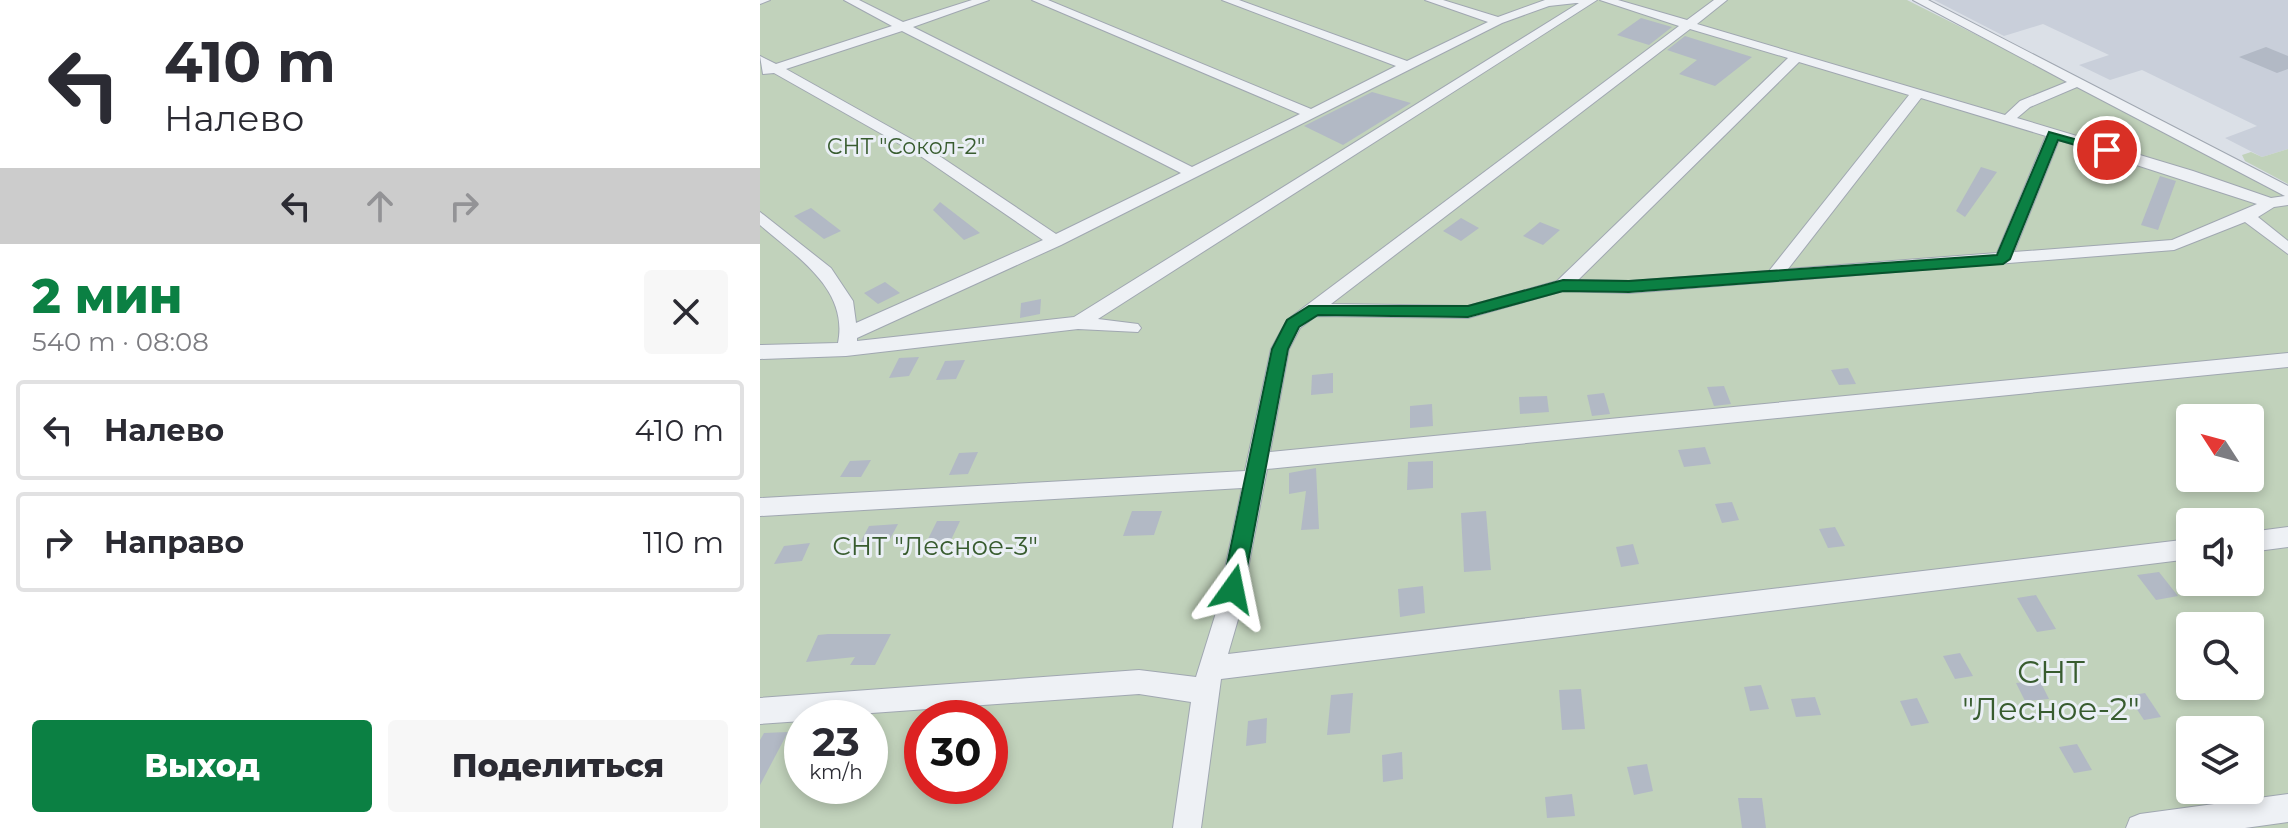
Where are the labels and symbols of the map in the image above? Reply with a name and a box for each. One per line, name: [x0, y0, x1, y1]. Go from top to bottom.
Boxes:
pin: [2073, 116, 2141, 184]
park label: СНТ "Сокол-2": [827, 133, 985, 160]
north arrow: [2176, 404, 2264, 492]
park label: СНТ "Лесное-3": [832, 530, 1038, 562]
position arrow: [1191, 547, 1275, 631]
park label: СНТ "Лесное-2": [1962, 652, 2140, 728]
speed limit sign: 30: [904, 700, 1008, 804]

